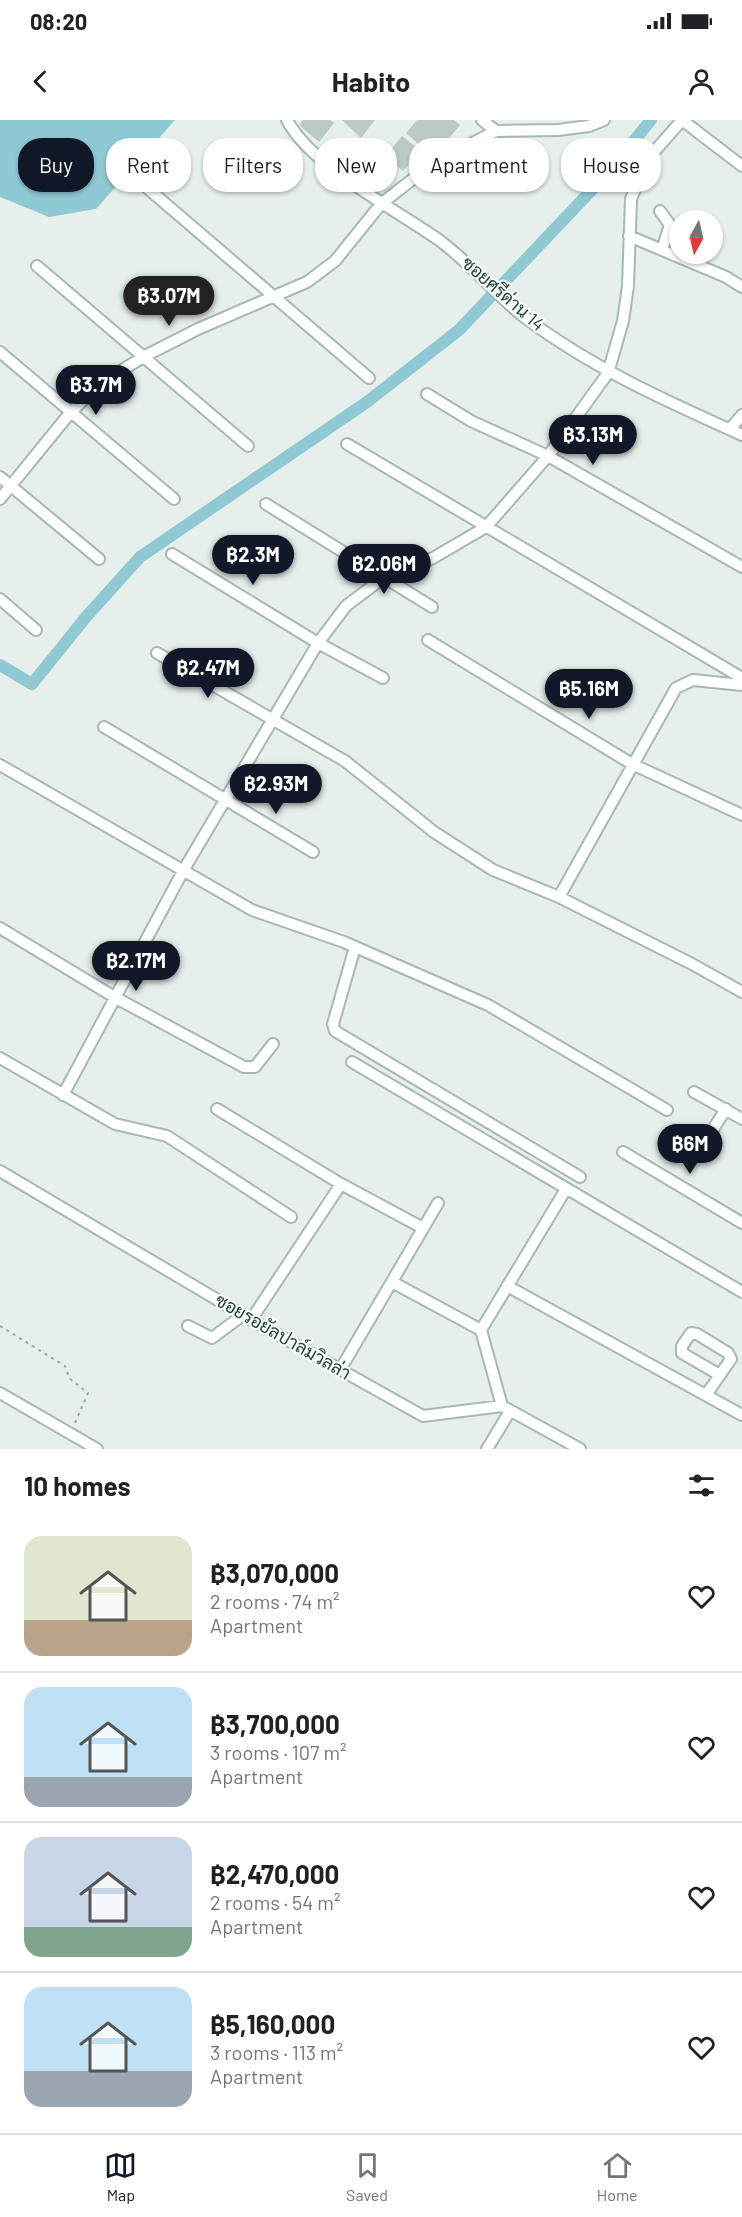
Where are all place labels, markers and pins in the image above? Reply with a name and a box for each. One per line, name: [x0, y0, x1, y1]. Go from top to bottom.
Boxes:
pin: ฿3.07M: [120, 276, 218, 327]
pin: ฿3.7M: [54, 365, 138, 416]
pin: ฿3.13M: [544, 415, 642, 466]
pin: ฿2.3M: [211, 535, 295, 586]
pin: ฿2.06M: [335, 544, 433, 595]
pin: ฿2.47M: [159, 648, 257, 699]
pin: ฿5.16M: [540, 669, 638, 720]
pin: ฿2.93M: [227, 764, 325, 815]
pin: ฿2.17M: [87, 941, 185, 992]
pin: ฿6M: [661, 1124, 719, 1175]

